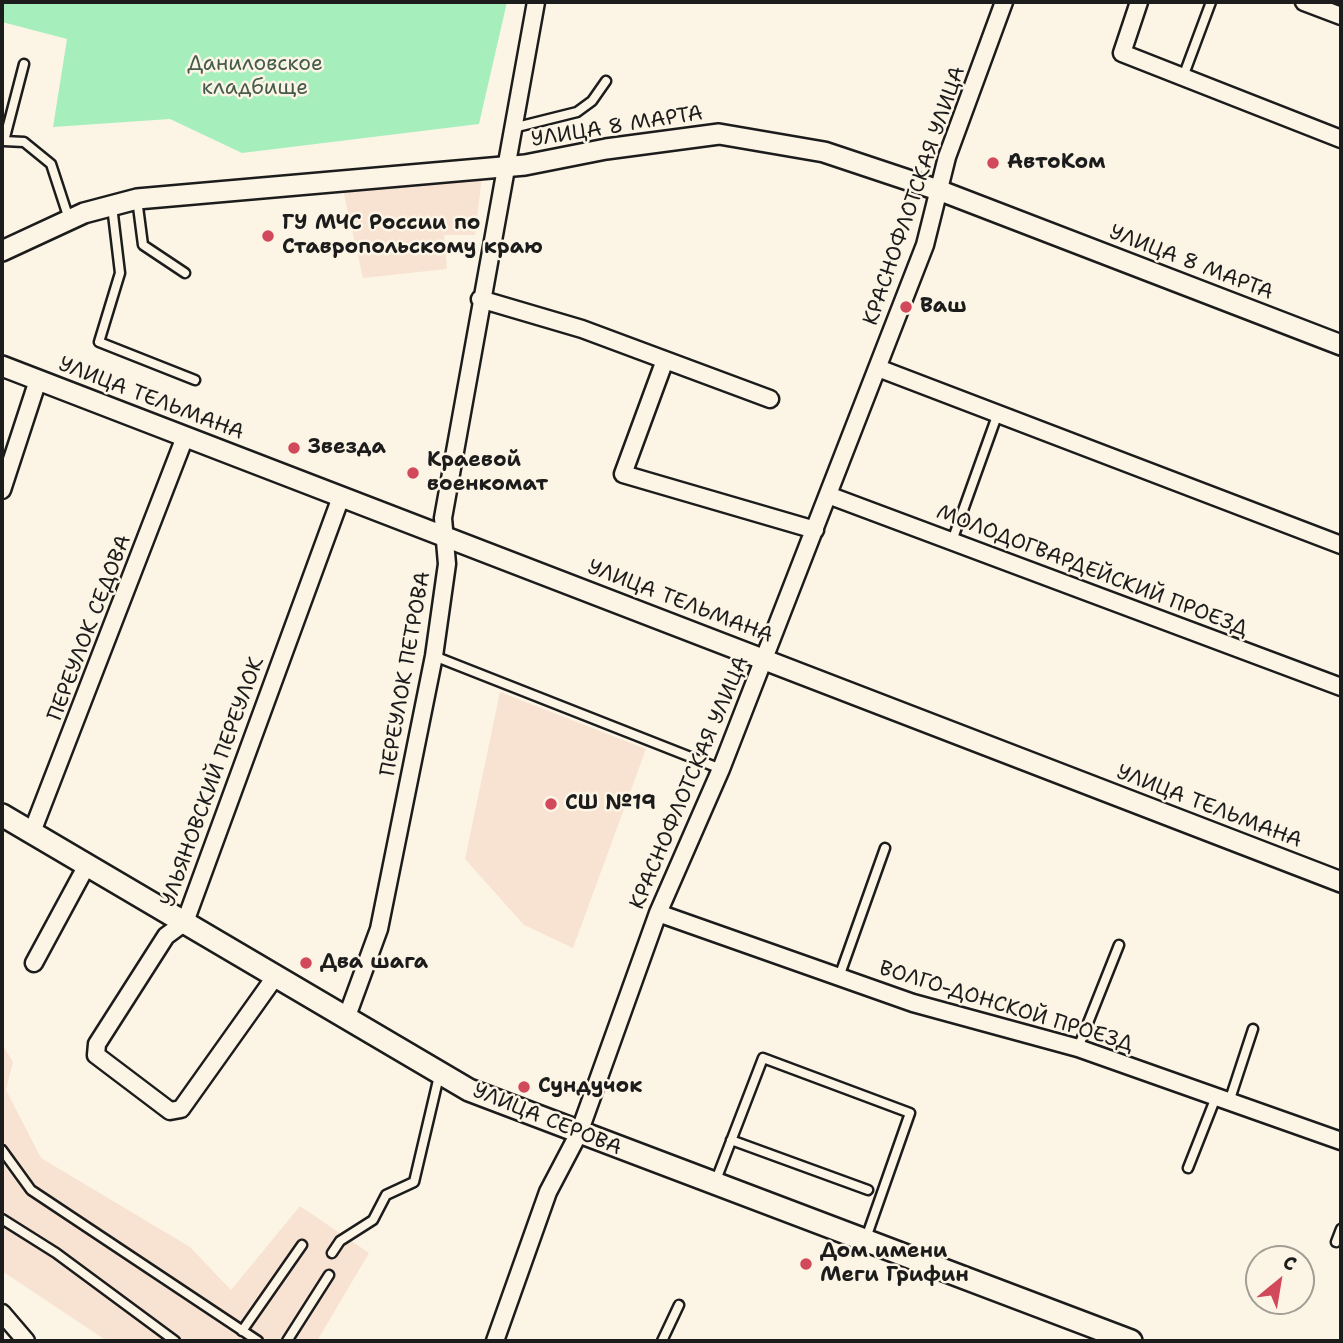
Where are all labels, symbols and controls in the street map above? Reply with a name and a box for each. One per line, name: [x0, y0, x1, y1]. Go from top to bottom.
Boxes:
park label: Даниловское кладбище: [187, 52, 323, 102]
street label: КРАСНОФЛОТСКАЯ УЛИЦА: [859, 63, 971, 329]
street label: УЛИЦА 8 МАРТА: [529, 101, 705, 153]
place label: АвтоКом: [1007, 150, 1106, 176]
marker: АвтоКом: [985, 155, 1001, 171]
place label: ГУ МЧС России по Ставропольскому краю: [282, 211, 543, 261]
street label: УЛИЦА 8 МАРТА: [1105, 220, 1277, 306]
marker: ГУ МЧС России по Ставропольскому краю: [260, 228, 276, 244]
place label: Ваш: [920, 294, 967, 320]
marker: Ваш: [898, 299, 914, 315]
street label: УЛИЦА ТЕЛЬМАНА: [55, 352, 247, 446]
place label: Звезда: [308, 435, 386, 461]
marker: Звезда: [286, 440, 302, 456]
place label: Краевой военкомат: [427, 448, 548, 498]
marker: Краевой военкомат: [405, 465, 421, 481]
street label: МОЛОДОГВАРДЕЙСКИЙ ПРОЕЗД: [933, 500, 1251, 642]
street label: ПЕРЕУЛОК СЕДОВА: [43, 531, 137, 725]
street label: УЛИЦА ТЕЛЬМАНА: [584, 555, 776, 649]
street label: ПЕРЕУЛОК ПЕТРОВА: [376, 570, 436, 778]
street label: КРАСНОФЛОТСКАЯ УЛИЦА: [625, 653, 755, 913]
street label: УЛЬЯНОВСКИЙ ПЕРЕУЛОК: [156, 654, 270, 910]
street label: УЛИЦА ТЕЛЬМАНА: [1113, 760, 1305, 854]
place label: СШ №19: [565, 791, 656, 817]
marker: СШ №19: [543, 796, 559, 812]
place label: Два шага: [320, 950, 428, 976]
marker: Два шага: [298, 955, 314, 971]
street label: ВОЛГО-ДОНСКОЙ ПРОЕЗД: [876, 956, 1136, 1058]
place label: Сундучок: [538, 1074, 642, 1100]
street label: УЛИЦА СЕРОВА: [469, 1079, 625, 1161]
marker: Сундучок: [516, 1079, 532, 1095]
place label: Дом имени Меги Грифин: [820, 1239, 969, 1289]
north arrow: [1245, 1245, 1315, 1315]
text: С: [1278, 1249, 1301, 1277]
marker: Дом имени Меги Грифин: [798, 1256, 814, 1272]

